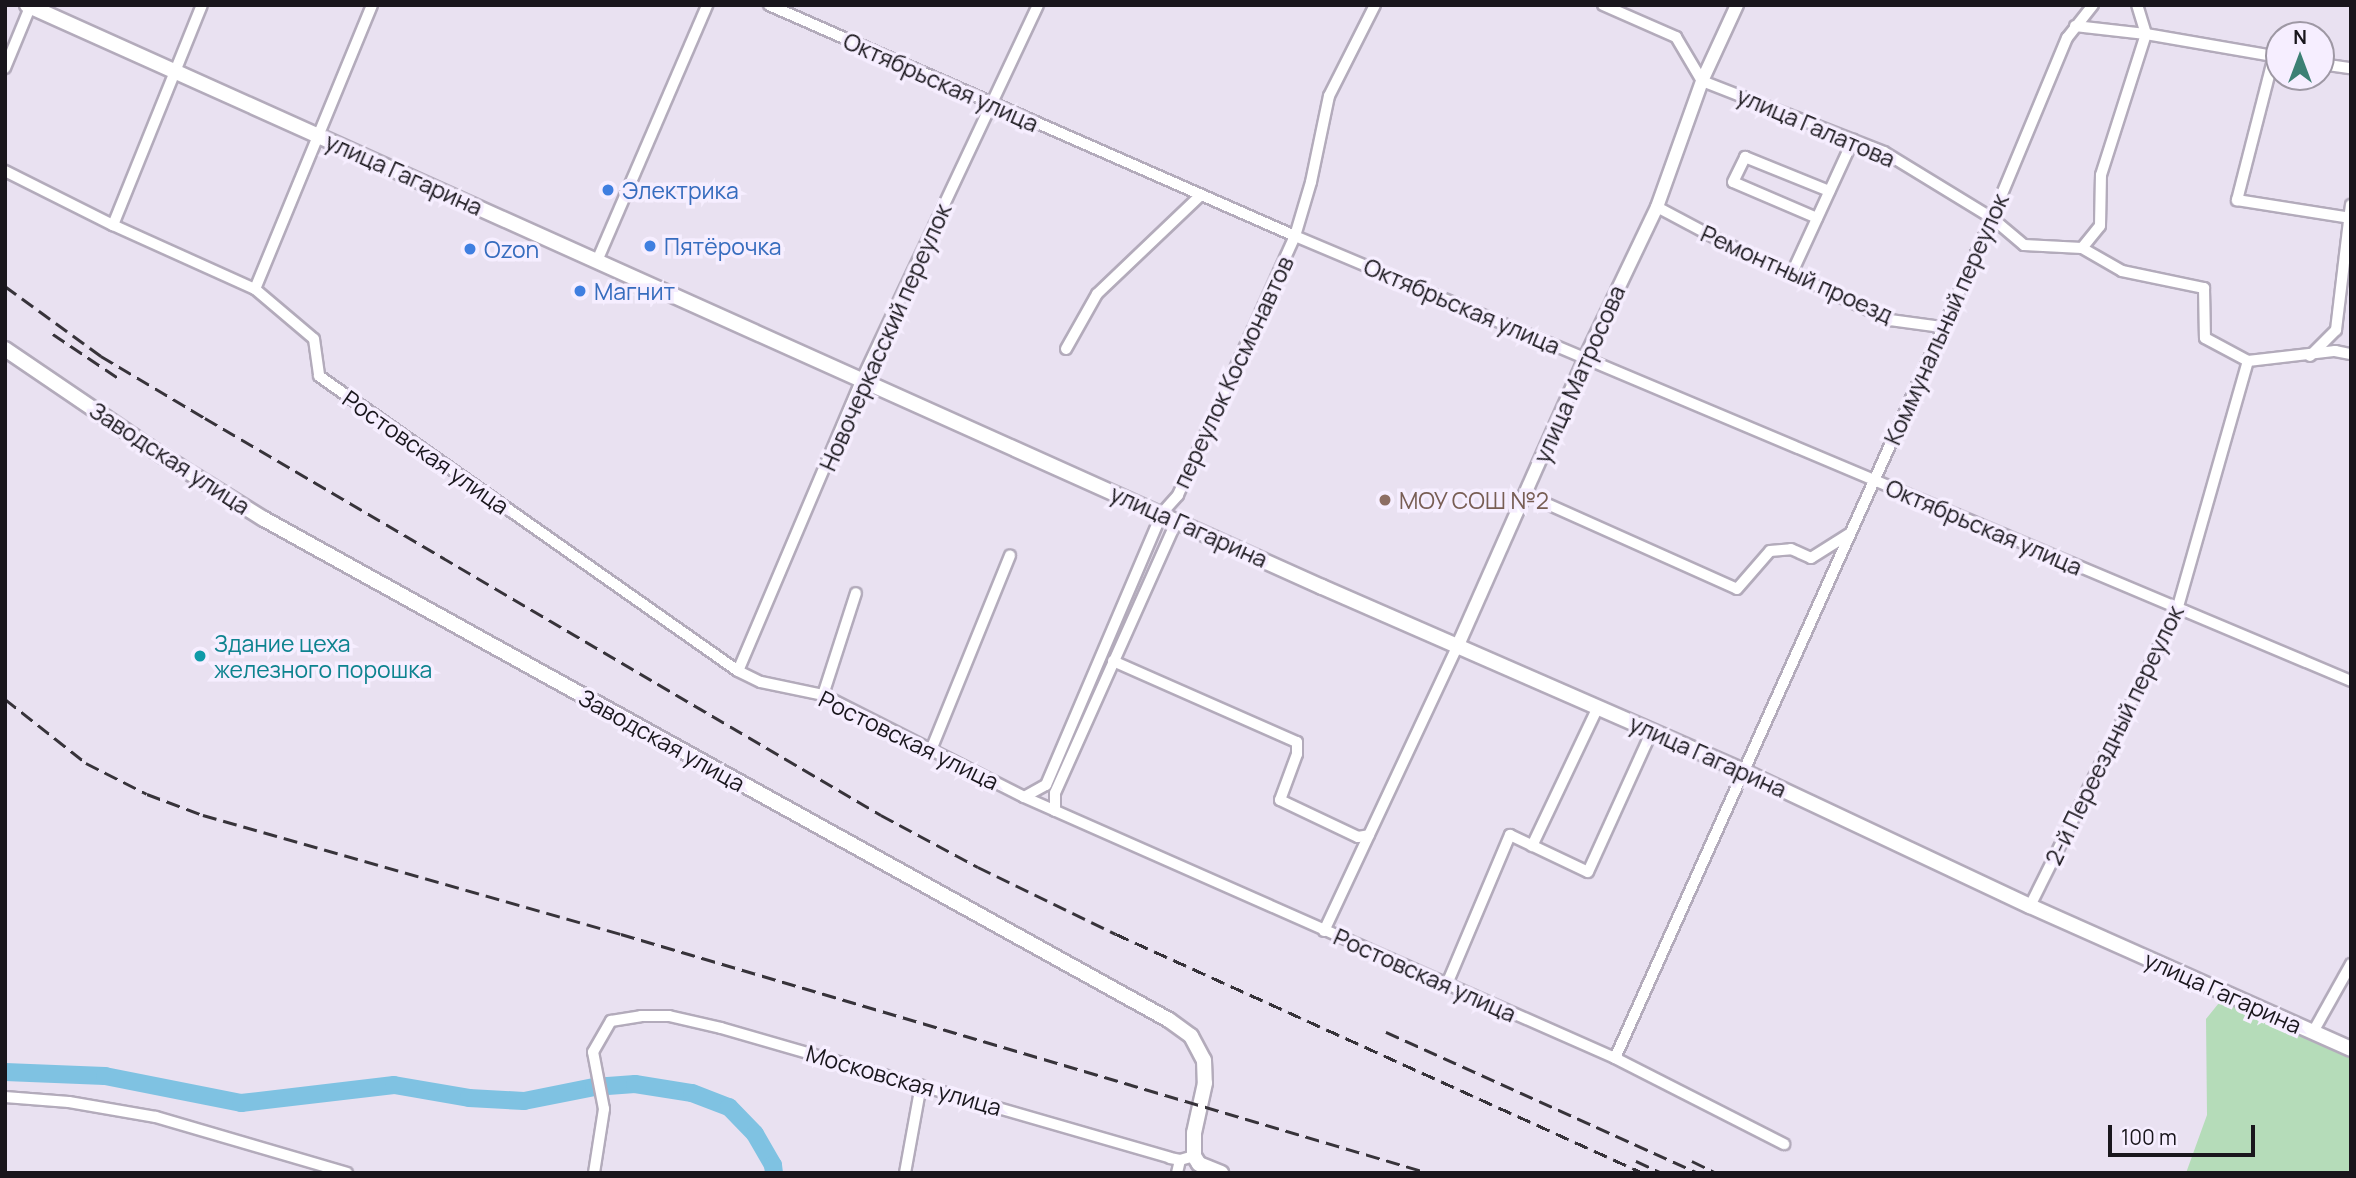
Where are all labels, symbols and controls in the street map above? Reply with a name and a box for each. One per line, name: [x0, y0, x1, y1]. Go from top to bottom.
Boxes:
north arrow: [2265, 21, 2335, 91]
text: N: [2293, 24, 2307, 50]
street label: Октябрьская улица: [839, 27, 1043, 137]
street label: улица Галатова: [1733, 81, 1899, 173]
street label: улица Гагарина: [321, 127, 487, 221]
place label: Электрика: [622, 176, 739, 204]
marker: Электрика: [600, 182, 616, 198]
street label: Коммунальный переулок: [1878, 189, 2014, 449]
street label: Новочеркасский переулок: [813, 199, 957, 475]
street label: Ремонтный проезд: [1697, 219, 1897, 329]
place label: Пятёрочка: [664, 232, 782, 260]
place label: Ozon: [484, 235, 539, 263]
marker: Пятёрочка: [642, 238, 658, 254]
marker: Ozon: [462, 241, 478, 257]
street label: переулок Космонавтов: [1167, 252, 1299, 492]
street label: Октябрьская улица: [1360, 252, 1564, 360]
place label: Магнит: [594, 277, 675, 305]
street label: улица Матросова: [1527, 281, 1631, 467]
marker: Магнит: [572, 283, 588, 299]
street label: Ростовская улица: [338, 384, 514, 520]
street label: Заводская улица: [85, 396, 255, 520]
street label: Октябрьская улица: [1882, 473, 2086, 581]
street label: улица Гагарина: [1106, 479, 1272, 573]
place label: МОУ СОШ №2: [1399, 486, 1550, 514]
marker: МОУ СОШ №2: [1377, 492, 1393, 508]
street label: 2-й Переездный переулок: [2039, 601, 2189, 869]
place label: Здание цеха железного порошка: [214, 629, 432, 683]
marker: Здание цеха железного порошка: [192, 648, 208, 664]
street label: Заводская улица: [574, 683, 750, 797]
street label: Ростовская улица: [815, 685, 1003, 795]
street label: улица Гагарина: [1625, 709, 1791, 803]
street label: Ростовская улица: [1330, 922, 1520, 1028]
street label: улица Гагарина: [2140, 945, 2306, 1039]
street label: Московская улица: [803, 1039, 1005, 1121]
scale bar: [2111, 1112, 2258, 1156]
text: 100 m: [2121, 1123, 2177, 1151]

